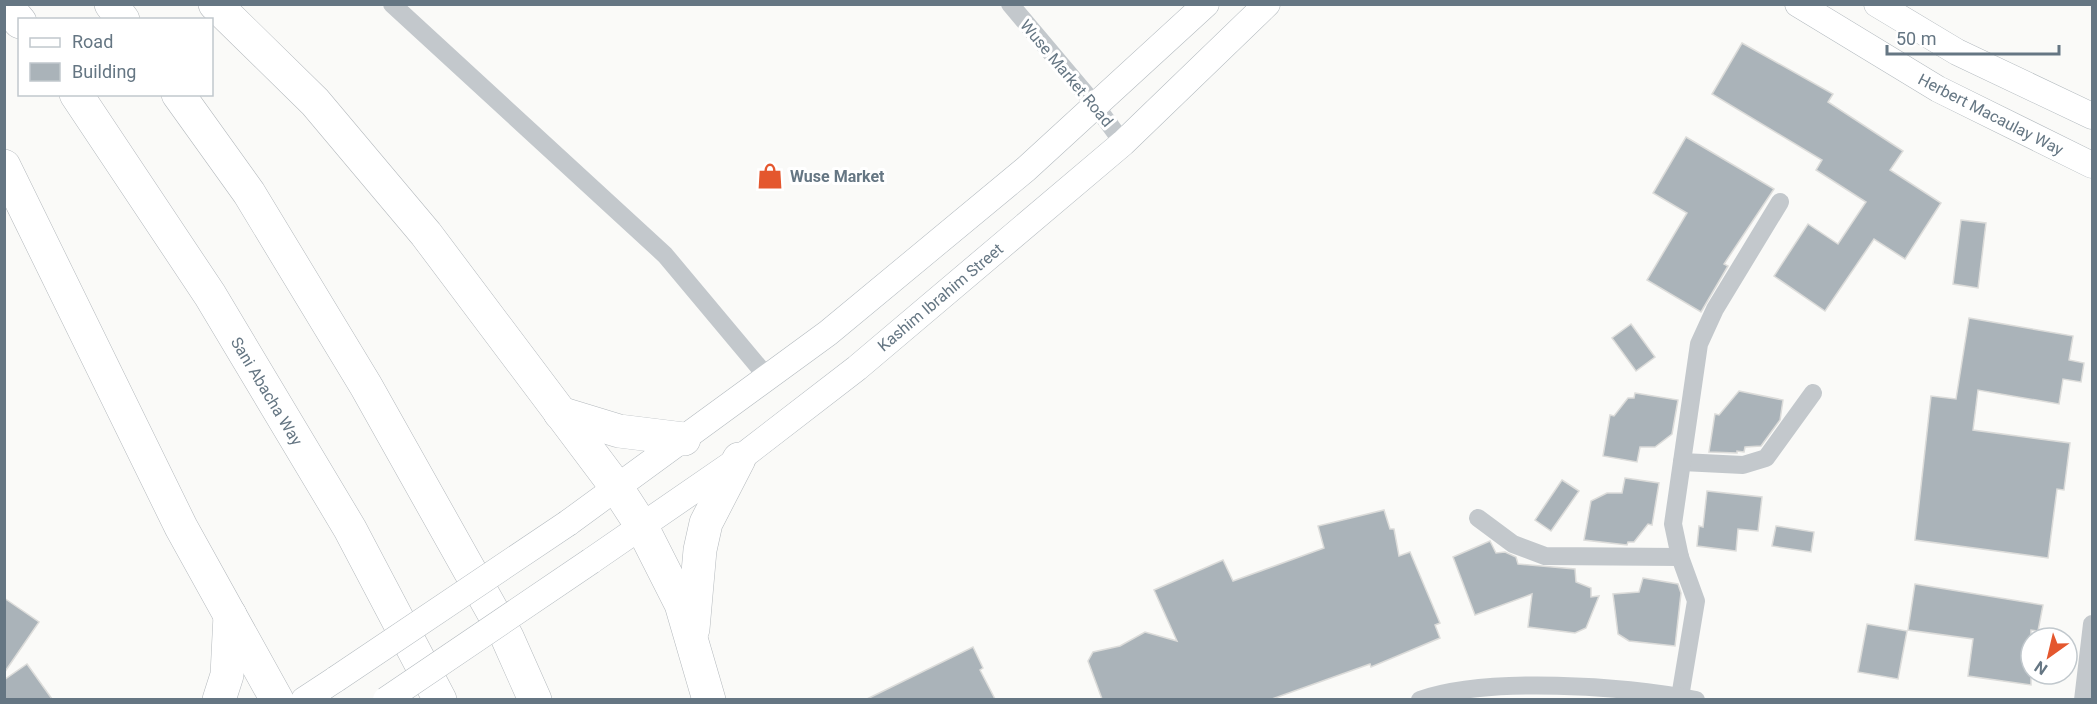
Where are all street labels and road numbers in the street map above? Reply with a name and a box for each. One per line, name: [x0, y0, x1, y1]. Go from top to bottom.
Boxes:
street label: Wuse Market Road: [1016, 16, 1117, 131]
street label: Herbert Macaulay Way: [1915, 70, 2067, 160]
street label: Kashim Ibrahim Street: [874, 239, 1007, 355]
street label: Sani Abacha Way: [227, 334, 307, 449]

